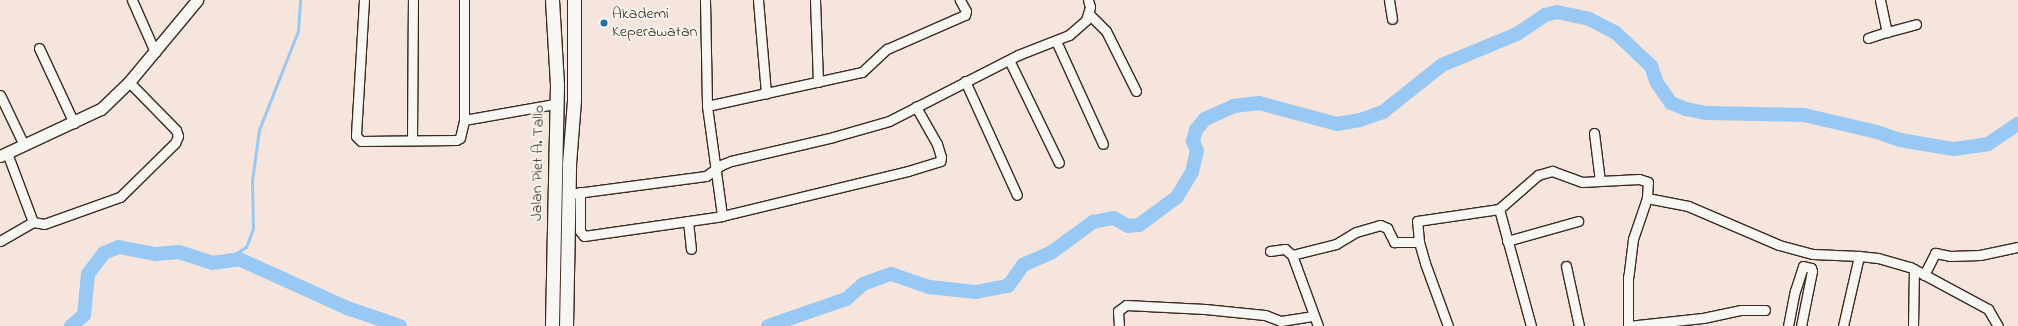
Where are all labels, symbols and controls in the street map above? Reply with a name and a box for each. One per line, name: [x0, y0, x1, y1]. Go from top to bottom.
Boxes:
place label: Akademi Keperawatan: [612, 4, 697, 42]
marker: Akademi Keperawatan: [599, 18, 609, 28]
street label: Jalan Piet A. Tallo: [527, 105, 549, 221]

